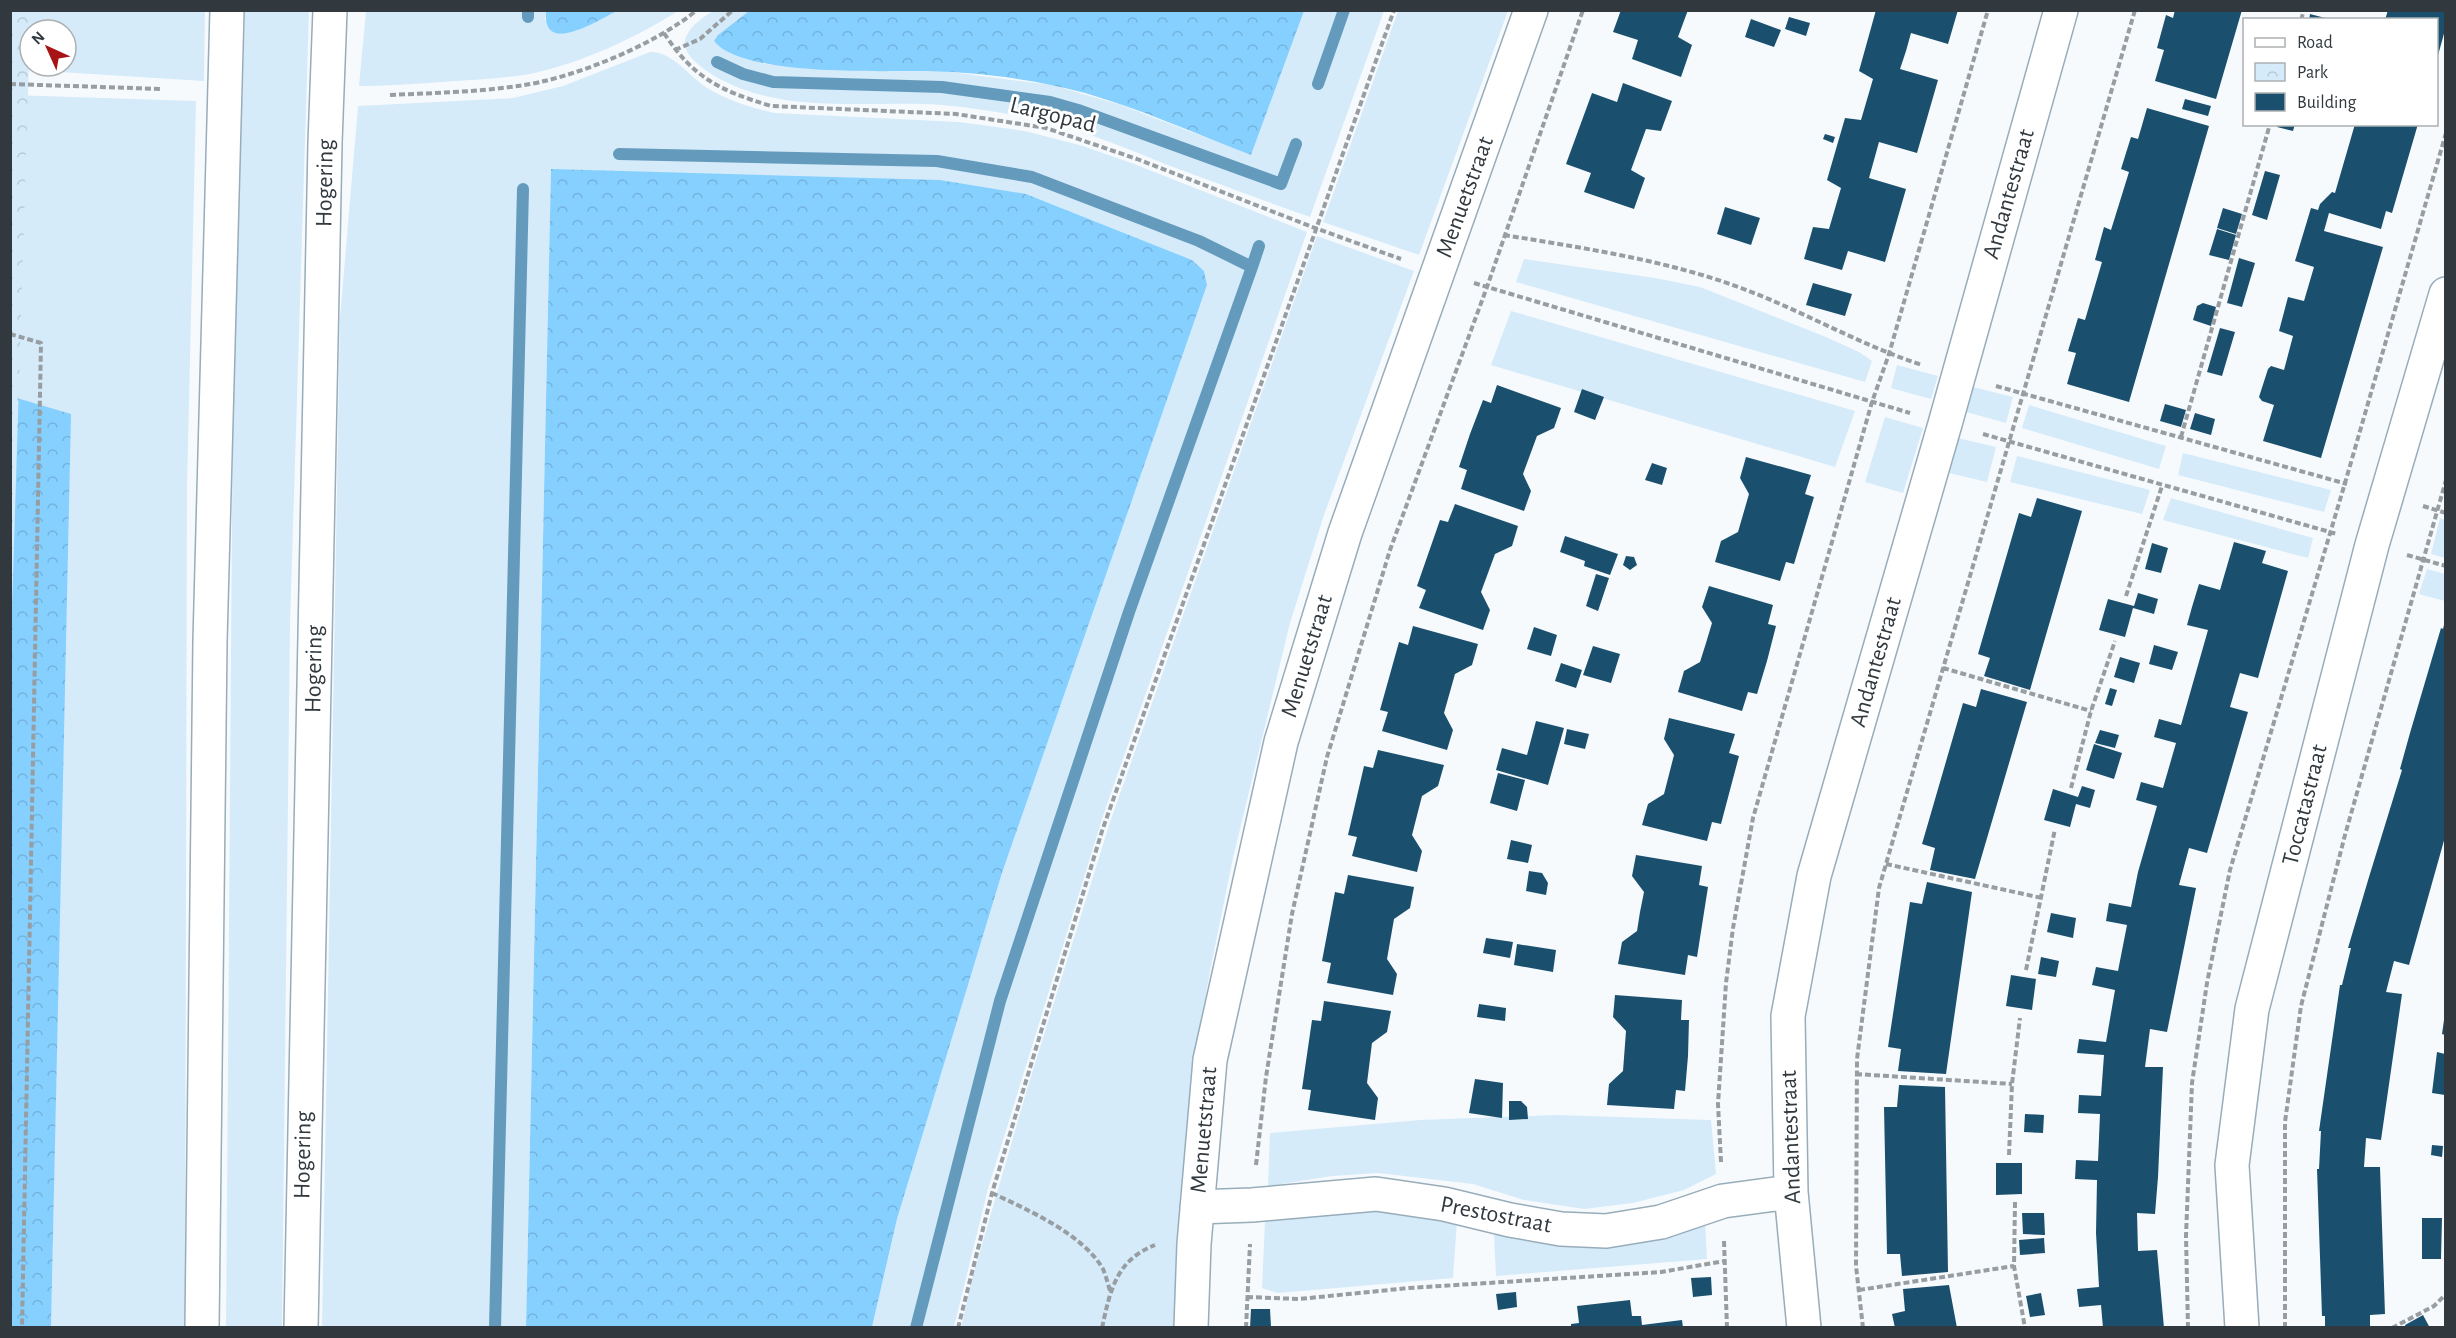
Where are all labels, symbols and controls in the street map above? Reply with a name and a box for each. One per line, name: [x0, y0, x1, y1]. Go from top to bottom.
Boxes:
north arrow: [18, 18, 78, 78]
legend: [2243, 18, 2438, 126]
text: N: [29, 29, 48, 48]
text: Road: [2297, 34, 2333, 52]
text: Park: [2297, 64, 2329, 82]
street label: Largopad: [1008, 93, 1098, 137]
text: Building: [2297, 94, 2357, 112]
street label: Andantestraat: [1979, 126, 2039, 262]
street label: Menuetstraat: [1432, 133, 1498, 261]
street label: Hogering: [312, 138, 338, 227]
street label: Menuetstraat: [1277, 592, 1337, 720]
street label: Andantestraat: [1846, 594, 1906, 730]
street label: Hogering: [301, 624, 327, 713]
street label: Toccatastraat: [2278, 742, 2332, 868]
street label: Menuetstraat: [1187, 1066, 1222, 1194]
street label: Andantestraat: [1777, 1069, 1805, 1204]
street label: Hogering: [290, 1110, 316, 1199]
street label: Prestostraat: [1438, 1192, 1554, 1238]

